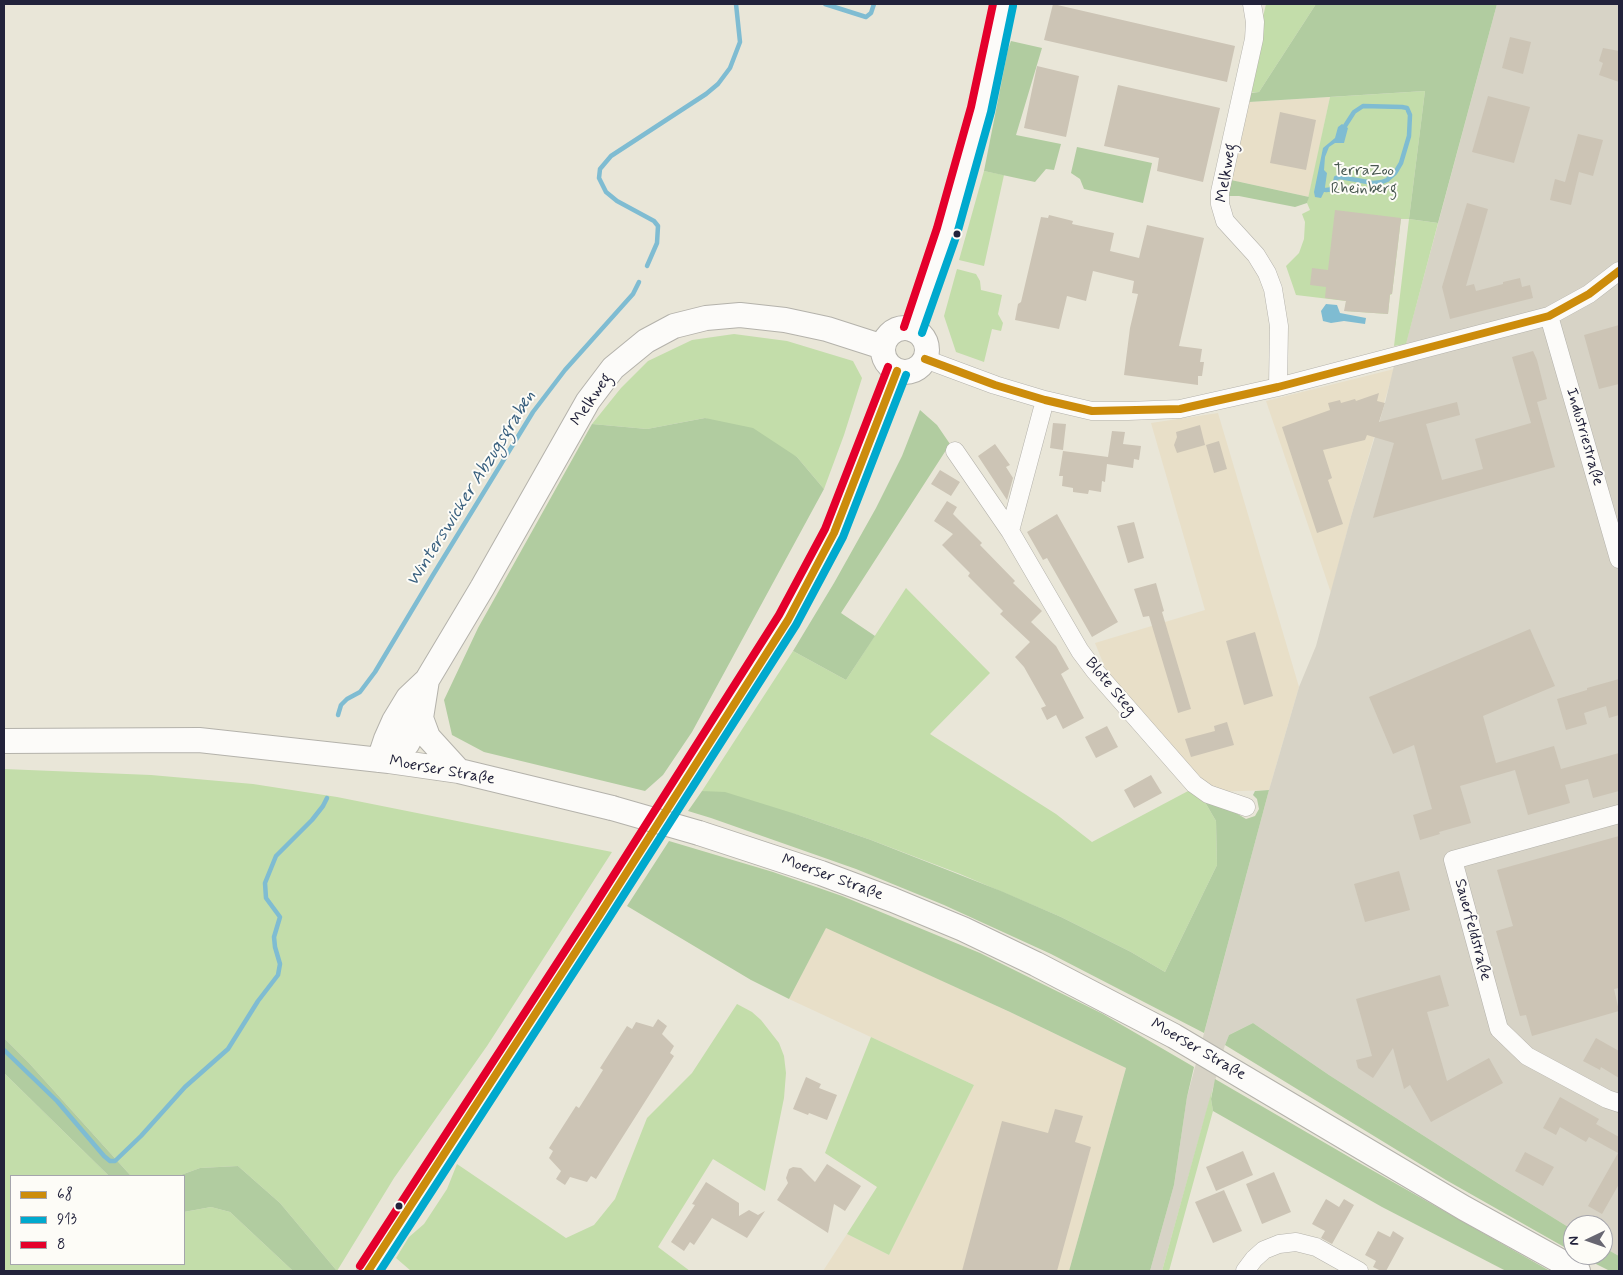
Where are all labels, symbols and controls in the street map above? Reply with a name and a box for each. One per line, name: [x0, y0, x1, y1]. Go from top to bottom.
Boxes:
street label: Melkweg: [1213, 142, 1241, 204]
park label: TerraZoo Rheinberg: [1331, 162, 1397, 200]
unlabelled marker: [952, 229, 962, 239]
street label: Melkweg: [567, 370, 617, 430]
street label: Industriestraße: [1561, 386, 1607, 488]
water label: Winterswicker Abzugsgraben: [403, 387, 541, 591]
street label: Blote Steg: [1080, 654, 1140, 720]
street label: Moerser Straße: [388, 752, 496, 790]
street label: Moerser Straße: [779, 851, 885, 905]
street label: Sauerfeldstraße: [1449, 877, 1495, 983]
street label: Moerser Straße: [1147, 1015, 1249, 1085]
legend: [10, 1175, 185, 1265]
text: 68: [57, 1185, 73, 1205]
unlabelled marker: [394, 1201, 404, 1211]
text: 913: [57, 1210, 77, 1230]
north arrow: [1563, 1215, 1613, 1265]
text: 8: [57, 1235, 65, 1255]
text: N: [1565, 1236, 1583, 1246]

